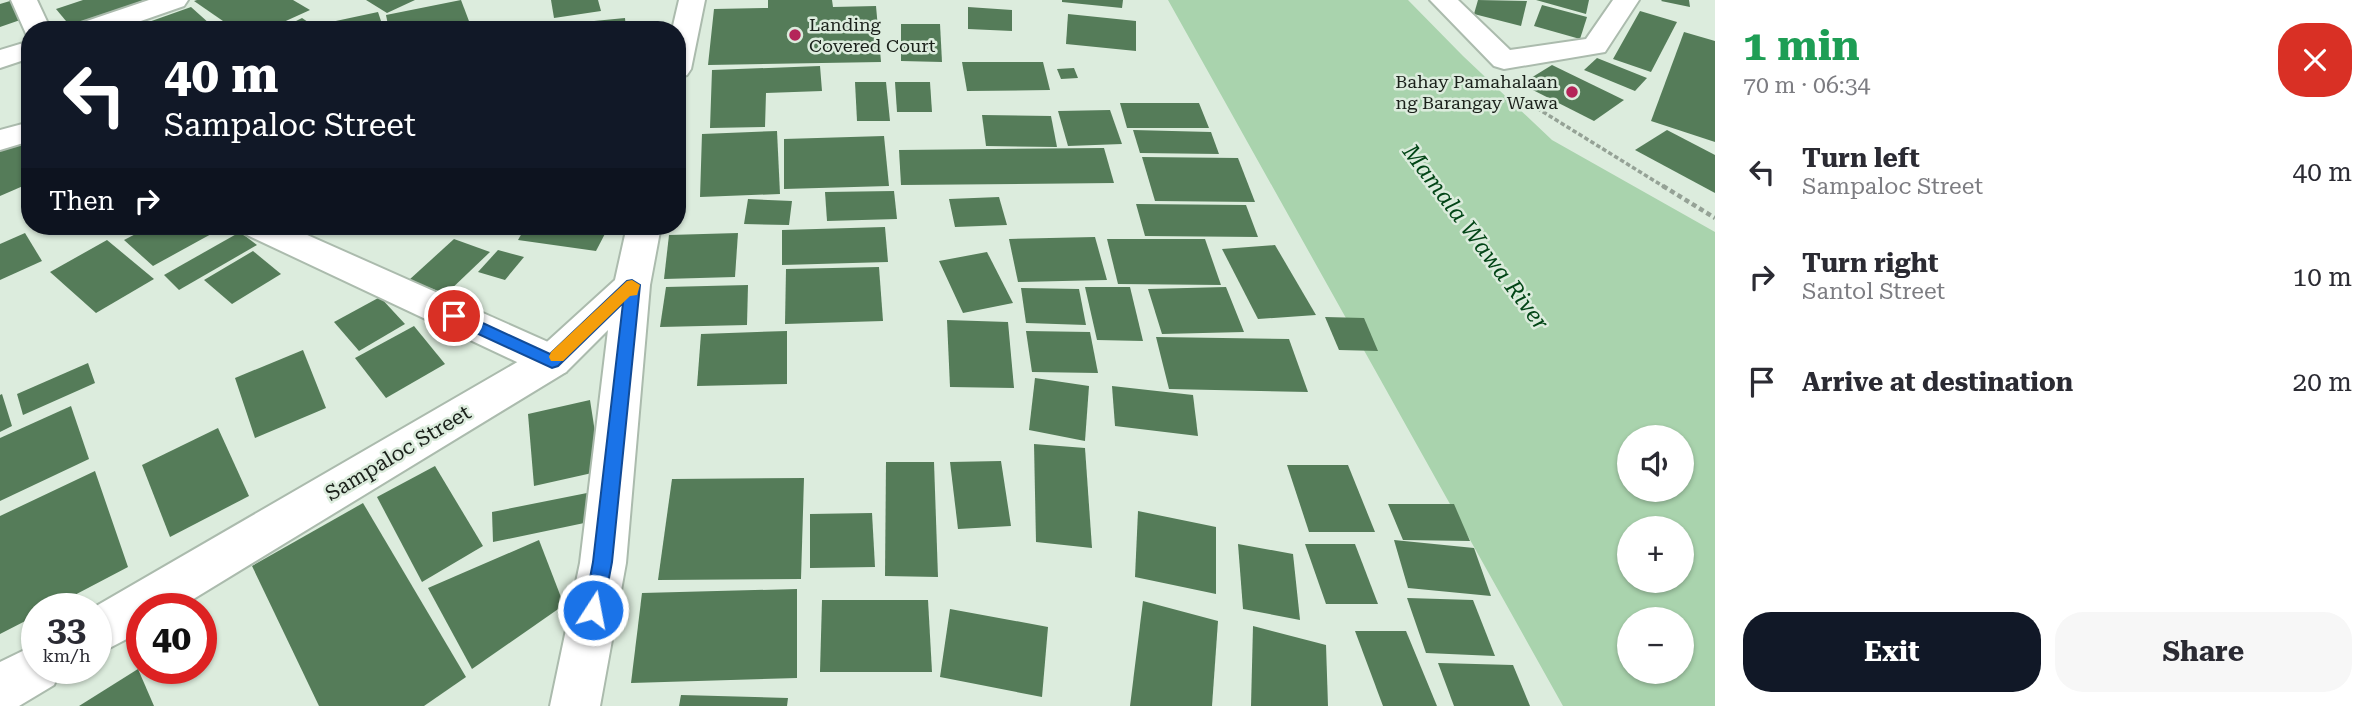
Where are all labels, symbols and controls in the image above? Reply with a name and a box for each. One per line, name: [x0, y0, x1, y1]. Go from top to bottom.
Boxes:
place label: Landing Covered Court: [809, 14, 936, 56]
text: 1 min: [1743, 21, 1860, 70]
button: close: [2278, 23, 2352, 97]
marker: Landing Covered Court: [787, 27, 803, 43]
text: 40 m: [164, 47, 279, 104]
icon: left: [49, 49, 140, 140]
place label: Bahay Pamahalaan ng Barangay Wawa: [1395, 71, 1558, 113]
text: 70 m · 06:34: [1743, 72, 1870, 99]
marker: Bahay Pamahalaan ng Barangay Wawa: [1564, 84, 1580, 100]
text: Sampaloc Street: [164, 106, 416, 144]
water label: Mamala Wawa River: [1396, 138, 1554, 336]
text: Turn left: [1802, 143, 1920, 173]
icon: left: [1743, 153, 1781, 191]
text: 40 m: [2293, 157, 2352, 187]
text: Sampaloc Street: [1802, 173, 1983, 200]
icon: right: [128, 182, 166, 220]
text: Then: [49, 186, 114, 216]
text: Turn right: [1802, 248, 1938, 278]
icon: right: [1743, 258, 1781, 296]
text: 10 m: [2293, 262, 2352, 292]
text: Santol Street: [1802, 278, 1945, 305]
pin: [424, 286, 484, 346]
icon: arrive: [435, 297, 473, 335]
icon: arrive: [1743, 363, 1781, 401]
text: Arrive at destination: [1802, 367, 2073, 397]
text: 20 m: [2293, 367, 2352, 397]
street label: Sampaloc Street: [321, 400, 475, 506]
map controls: [1617, 425, 1694, 684]
button: sound: [1617, 425, 1694, 502]
button: +: [1617, 516, 1694, 593]
position arrow: [556, 573, 630, 647]
speed limit sign: 40: [126, 593, 217, 684]
button: −: [1617, 607, 1694, 684]
text: 33: [47, 609, 86, 650]
button: Exit: [1743, 612, 2041, 692]
button: Share: [2055, 612, 2352, 692]
text: km/h: [42, 645, 91, 666]

